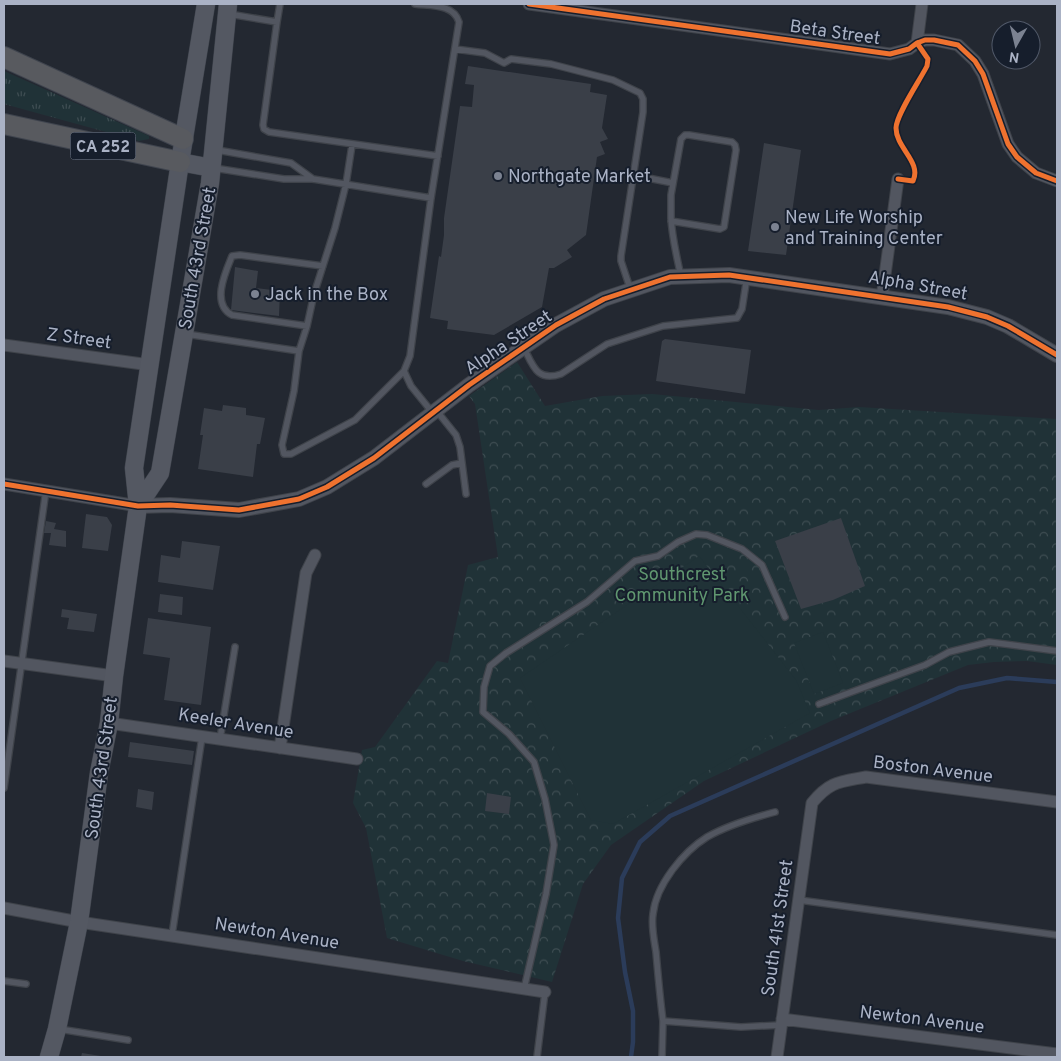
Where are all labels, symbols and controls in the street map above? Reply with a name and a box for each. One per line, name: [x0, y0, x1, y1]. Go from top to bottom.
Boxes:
street label: Beta Street: [788, 16, 882, 51]
north arrow: [991, 20, 1041, 70]
text: N: [1008, 47, 1021, 66]
road number: CA 252: [70, 132, 136, 160]
place label: Northgate Market: [508, 166, 651, 189]
marker: Northgate Market: [492, 170, 504, 182]
street label: South 43rd Street: [175, 185, 222, 331]
place label: New Life Worship and Training Center: [785, 207, 943, 251]
marker: New Life Worship and Training Center: [769, 221, 781, 233]
street label: Alpha Street: [866, 266, 969, 307]
place label: Jack in the Box: [265, 284, 388, 307]
marker: Jack in the Box: [249, 288, 261, 300]
street label: Alpha Street: [461, 306, 557, 381]
street label: Z Street: [45, 324, 113, 355]
park label: Southcrest Community Park: [615, 564, 749, 608]
street label: South 43rd Street: [81, 695, 124, 841]
street label: Keeler Avenue: [176, 704, 295, 745]
street label: Boston Avenue: [872, 752, 994, 789]
street label: South 41st Street: [758, 858, 799, 998]
street label: Newton Avenue: [213, 913, 341, 956]
street label: Newton Avenue: [858, 1001, 986, 1040]

